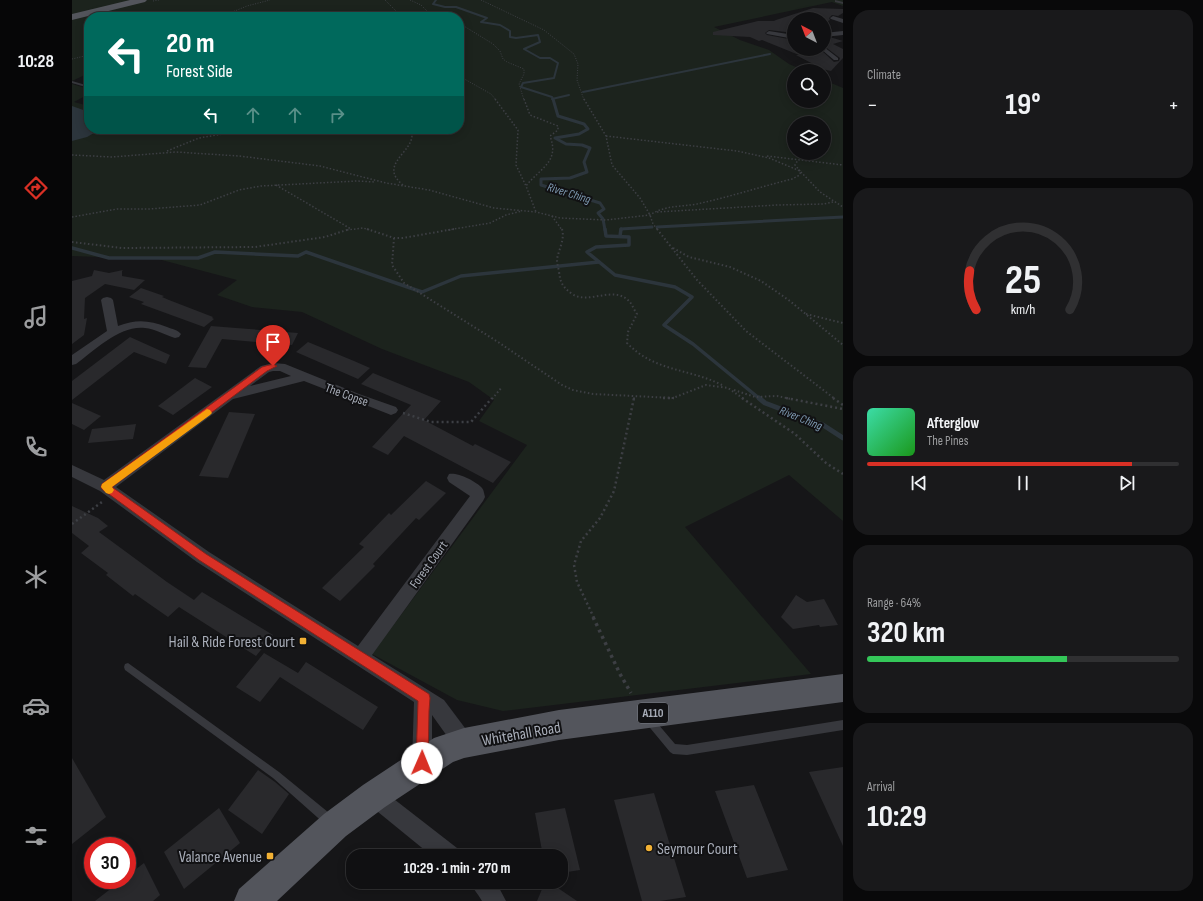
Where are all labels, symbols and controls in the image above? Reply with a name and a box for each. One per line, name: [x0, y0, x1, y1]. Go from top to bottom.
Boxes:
north arrow: [787, 12, 831, 56]
map controls: [787, 12, 831, 160]
text: 20 m: [166, 27, 215, 60]
icon: left: [100, 28, 152, 80]
text: 10:28: [18, 51, 54, 72]
text: Forest Side: [166, 61, 233, 82]
button: search: [787, 64, 831, 108]
text: Climate: [867, 67, 901, 83]
text: 19°: [1005, 87, 1041, 123]
text: −: [867, 92, 878, 119]
text: +: [1168, 92, 1179, 119]
icon: left: [200, 104, 222, 126]
icon: ahead: [242, 104, 264, 126]
icon: ahead: [284, 104, 306, 126]
icon: right: [326, 104, 348, 126]
button: layers: [787, 116, 831, 160]
icon: directions: [22, 174, 50, 202]
water label: River Ching: [545, 180, 593, 207]
text: 25: [1005, 256, 1041, 305]
text: km/h: [1011, 301, 1035, 318]
icon: music: [22, 303, 50, 331]
pin: [256, 325, 290, 366]
icon: arrive: [262, 331, 284, 353]
street label: The Copse: [323, 380, 370, 410]
water label: River Ching: [777, 403, 825, 434]
text: Afterglow: [927, 414, 979, 433]
icon: phone: [22, 433, 50, 461]
text: The Pines: [927, 433, 968, 449]
icon: previous: [908, 472, 930, 494]
icon: pause: [1012, 472, 1034, 494]
icon: next: [1116, 472, 1138, 494]
street label: Forest Court: [406, 538, 451, 591]
icon: climate: [22, 563, 50, 591]
text: Range · 64%: [867, 595, 921, 611]
text: 320 km: [867, 615, 945, 651]
place label: Hail & Ride Forest Court: [169, 633, 295, 652]
marker: Hail & Ride Forest Court: [298, 636, 308, 646]
icon: car: [22, 692, 50, 720]
road number: A110: [638, 703, 668, 723]
street label: Whitehall Road: [480, 718, 562, 751]
position arrow: [401, 742, 443, 784]
text: Arrival: [867, 779, 895, 795]
text: 10:29: [867, 799, 927, 835]
icon: filters: [22, 822, 50, 850]
speed limit sign: 30: [84, 837, 136, 889]
place label: Seymour Court: [657, 840, 738, 859]
marker: Seymour Court: [644, 843, 654, 853]
place label: Valance Avenue: [179, 848, 262, 867]
marker: Valance Avenue: [265, 851, 275, 861]
text: 10:29 · 1 min · 270 m: [404, 859, 510, 878]

